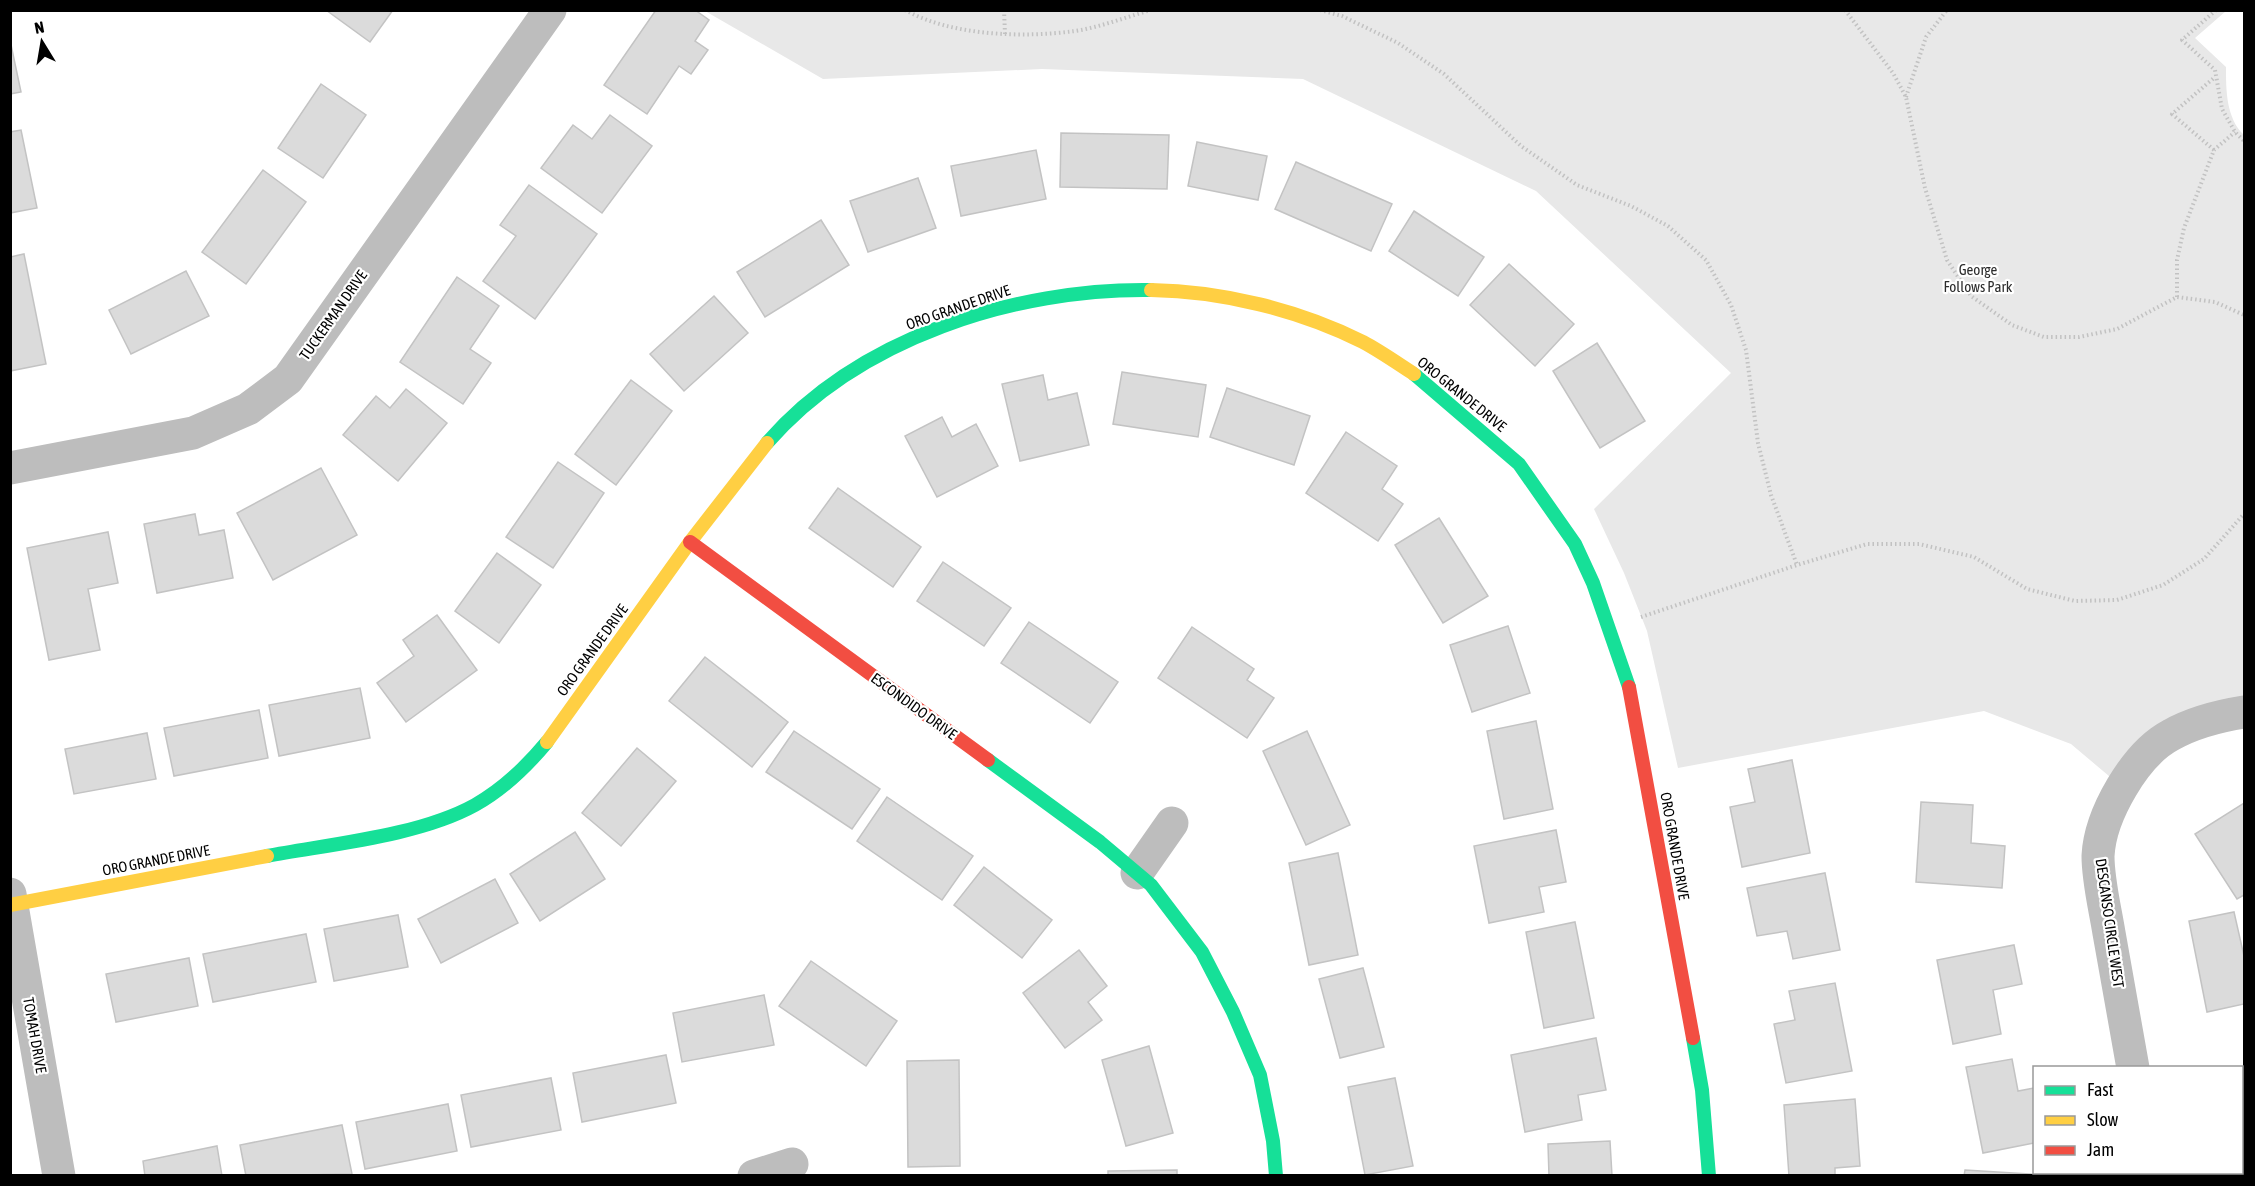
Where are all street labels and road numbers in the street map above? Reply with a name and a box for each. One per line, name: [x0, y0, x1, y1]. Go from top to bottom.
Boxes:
street label: TUCKERMAN DRIVE: [296, 267, 370, 363]
street label: ORO GRANDE DRIVE: [904, 281, 1013, 333]
street label: ORO GRANDE DRIVE: [1414, 353, 1510, 435]
street label: ORO GRANDE DRIVE: [553, 600, 631, 699]
street label: ESCONDIDO DRIVE: [868, 669, 961, 743]
street label: ORO GRANDE DRIVE: [1657, 791, 1693, 902]
street label: ORO GRANDE DRIVE: [101, 841, 212, 879]
street label: DESCANSO CIRCLE WEST: [2093, 857, 2128, 989]
street label: TOMAH DRIVE: [20, 996, 50, 1075]

